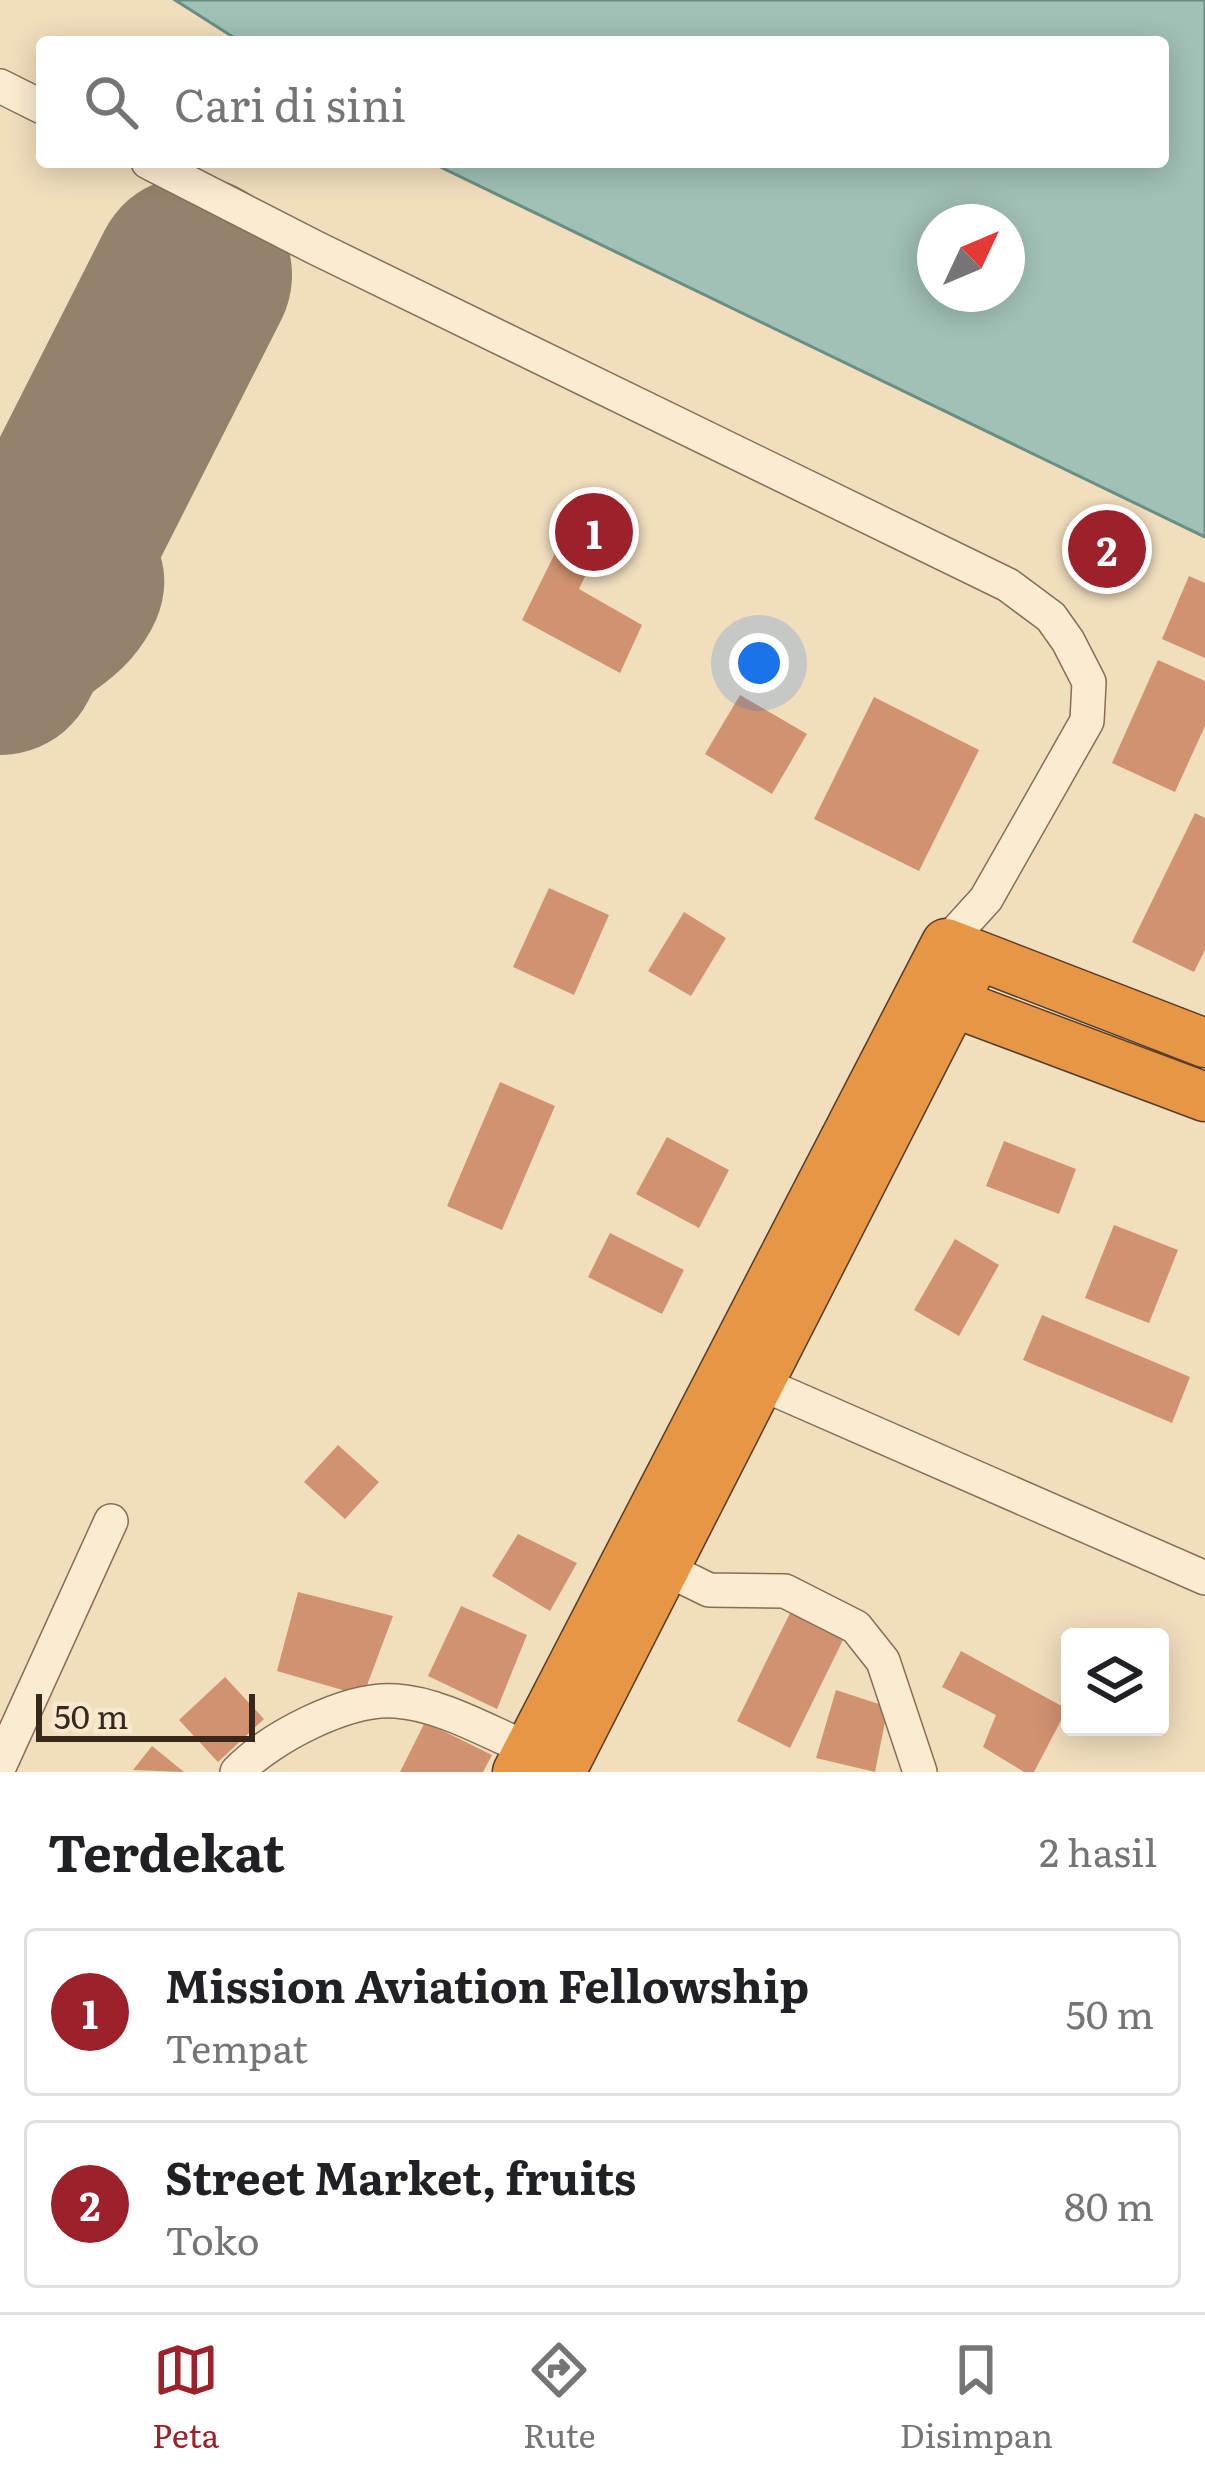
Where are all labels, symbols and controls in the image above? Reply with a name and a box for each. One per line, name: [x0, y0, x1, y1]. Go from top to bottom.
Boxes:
search box: [36, 36, 1169, 168]
icon: search: [78, 69, 144, 135]
text: Cari di sini: [174, 69, 406, 136]
north arrow: [917, 204, 1025, 312]
pin: 1: [555, 487, 633, 577]
pin: 2: [1068, 504, 1146, 594]
your location: [729, 633, 789, 693]
map controls: [1061, 1628, 1169, 1736]
button: layers: [1061, 1628, 1169, 1736]
scale bar: [36, 1688, 255, 1741]
text: 50 m: [54, 1690, 128, 1739]
text: Terdekat: [48, 1812, 285, 1888]
text: 2 hasil: [1039, 1821, 1157, 1879]
text: Mission Aviation Fellowship: [165, 1950, 809, 2017]
text: 1: [82, 1983, 98, 2041]
text: 50 m: [1066, 1983, 1154, 2041]
text: Tempat: [165, 2017, 308, 2075]
text: Street Market, fruits: [165, 2142, 636, 2209]
text: 2: [80, 2175, 100, 2233]
text: 80 m: [1064, 2175, 1154, 2233]
text: Toko: [165, 2209, 260, 2267]
tab: Peta: [152, 2337, 219, 2458]
tab: Rute: [523, 2337, 596, 2458]
tab: Disimpan: [900, 2337, 1053, 2458]

